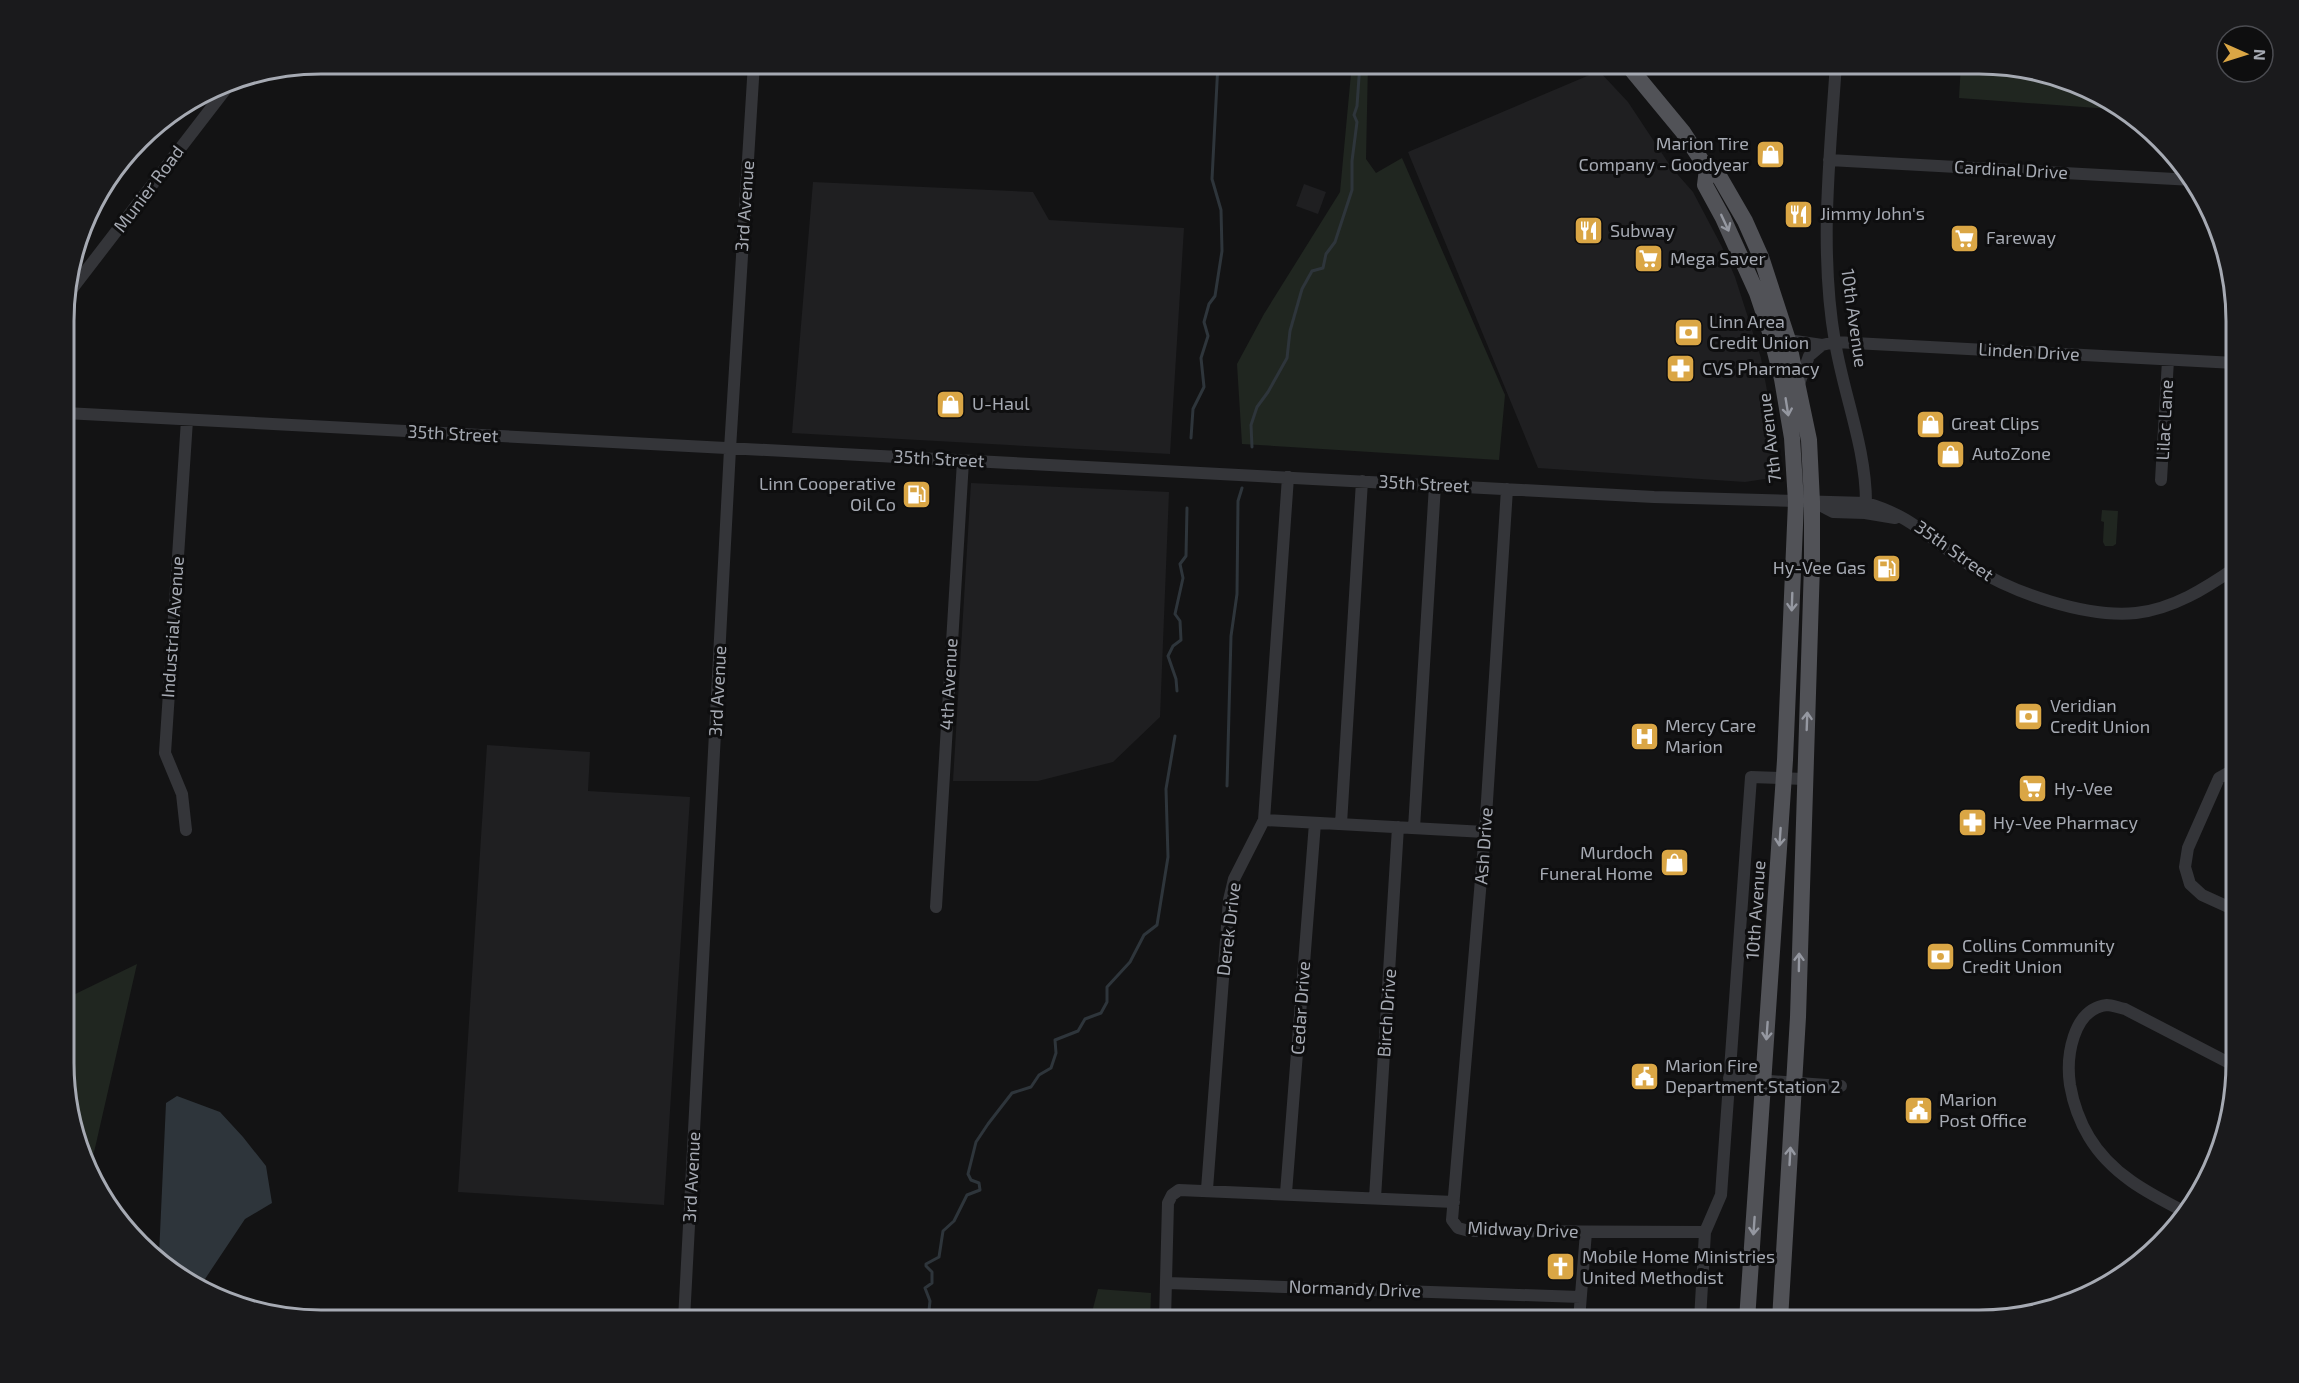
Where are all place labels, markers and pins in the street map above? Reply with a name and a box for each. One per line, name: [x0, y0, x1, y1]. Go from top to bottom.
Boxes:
place label: Marion Tire Company - Goodyear: [1578, 132, 1749, 175]
shop icon: Marion Tire Company - Goodyear: [1754, 138, 1786, 170]
restaurant icon: Jimmy John's: [1783, 198, 1815, 230]
place label: Jimmy John's: [1820, 202, 1925, 224]
restaurant icon: Subway: [1573, 215, 1605, 247]
place label: Subway: [1610, 219, 1675, 241]
supermarket icon: Fareway: [1949, 222, 1981, 254]
place label: Fareway: [1986, 226, 2056, 248]
supermarket icon: Mega Saver: [1633, 243, 1665, 275]
place label: Mega Saver: [1670, 247, 1766, 269]
place label: Linn Area Credit Union: [1709, 310, 1809, 353]
bank icon: Linn Area Credit Union: [1672, 316, 1704, 348]
pharmacy icon: CVS Pharmacy: [1665, 353, 1697, 385]
place label: CVS Pharmacy: [1702, 357, 1820, 379]
shop icon: U-Haul: [935, 388, 967, 420]
place label: U-Haul: [972, 392, 1030, 414]
shop icon: Great Clips: [1914, 408, 1946, 440]
place label: Great Clips: [1951, 412, 2039, 434]
shop icon: AutoZone: [1935, 438, 1967, 470]
place label: AutoZone: [1972, 442, 2051, 464]
place label: Linn Cooperative Oil Co: [759, 472, 896, 515]
fuel station icon: Linn Cooperative Oil Co: [901, 478, 933, 510]
fuel station icon: Hy-Vee Gas: [1871, 552, 1903, 584]
place label: Hy-Vee Gas: [1773, 556, 1866, 578]
place label: Veridian Credit Union: [2050, 694, 2150, 737]
bank icon: Veridian Credit Union: [2013, 700, 2045, 732]
place label: Mercy Care Marion: [1665, 714, 1756, 757]
hospital icon: Mercy Care Marion: [1628, 720, 1660, 752]
supermarket icon: Hy-Vee: [2017, 773, 2049, 805]
place label: Hy-Vee: [2054, 777, 2113, 799]
pharmacy icon: Hy-Vee Pharmacy: [1956, 807, 1988, 839]
place label: Hy-Vee Pharmacy: [1993, 811, 2138, 833]
place label: Murdoch Funeral Home: [1540, 841, 1653, 884]
shop icon: Murdoch Funeral Home: [1658, 847, 1690, 879]
place label: Collins Community Credit Union: [1962, 934, 2115, 977]
bank icon: Collins Community Credit Union: [1925, 940, 1957, 972]
place label: Marion Fire Department Station 2: [1665, 1054, 1841, 1097]
public building icon: Marion Fire Department Station 2: [1628, 1060, 1660, 1092]
place label: Marion Post Office: [1939, 1088, 2027, 1131]
public building icon: Marion Post Office: [1902, 1094, 1934, 1126]
place label: Mobile Home Ministries United Methodist: [1582, 1245, 1775, 1288]
church icon: Mobile Home Ministries United Methodist: [1545, 1251, 1577, 1283]

